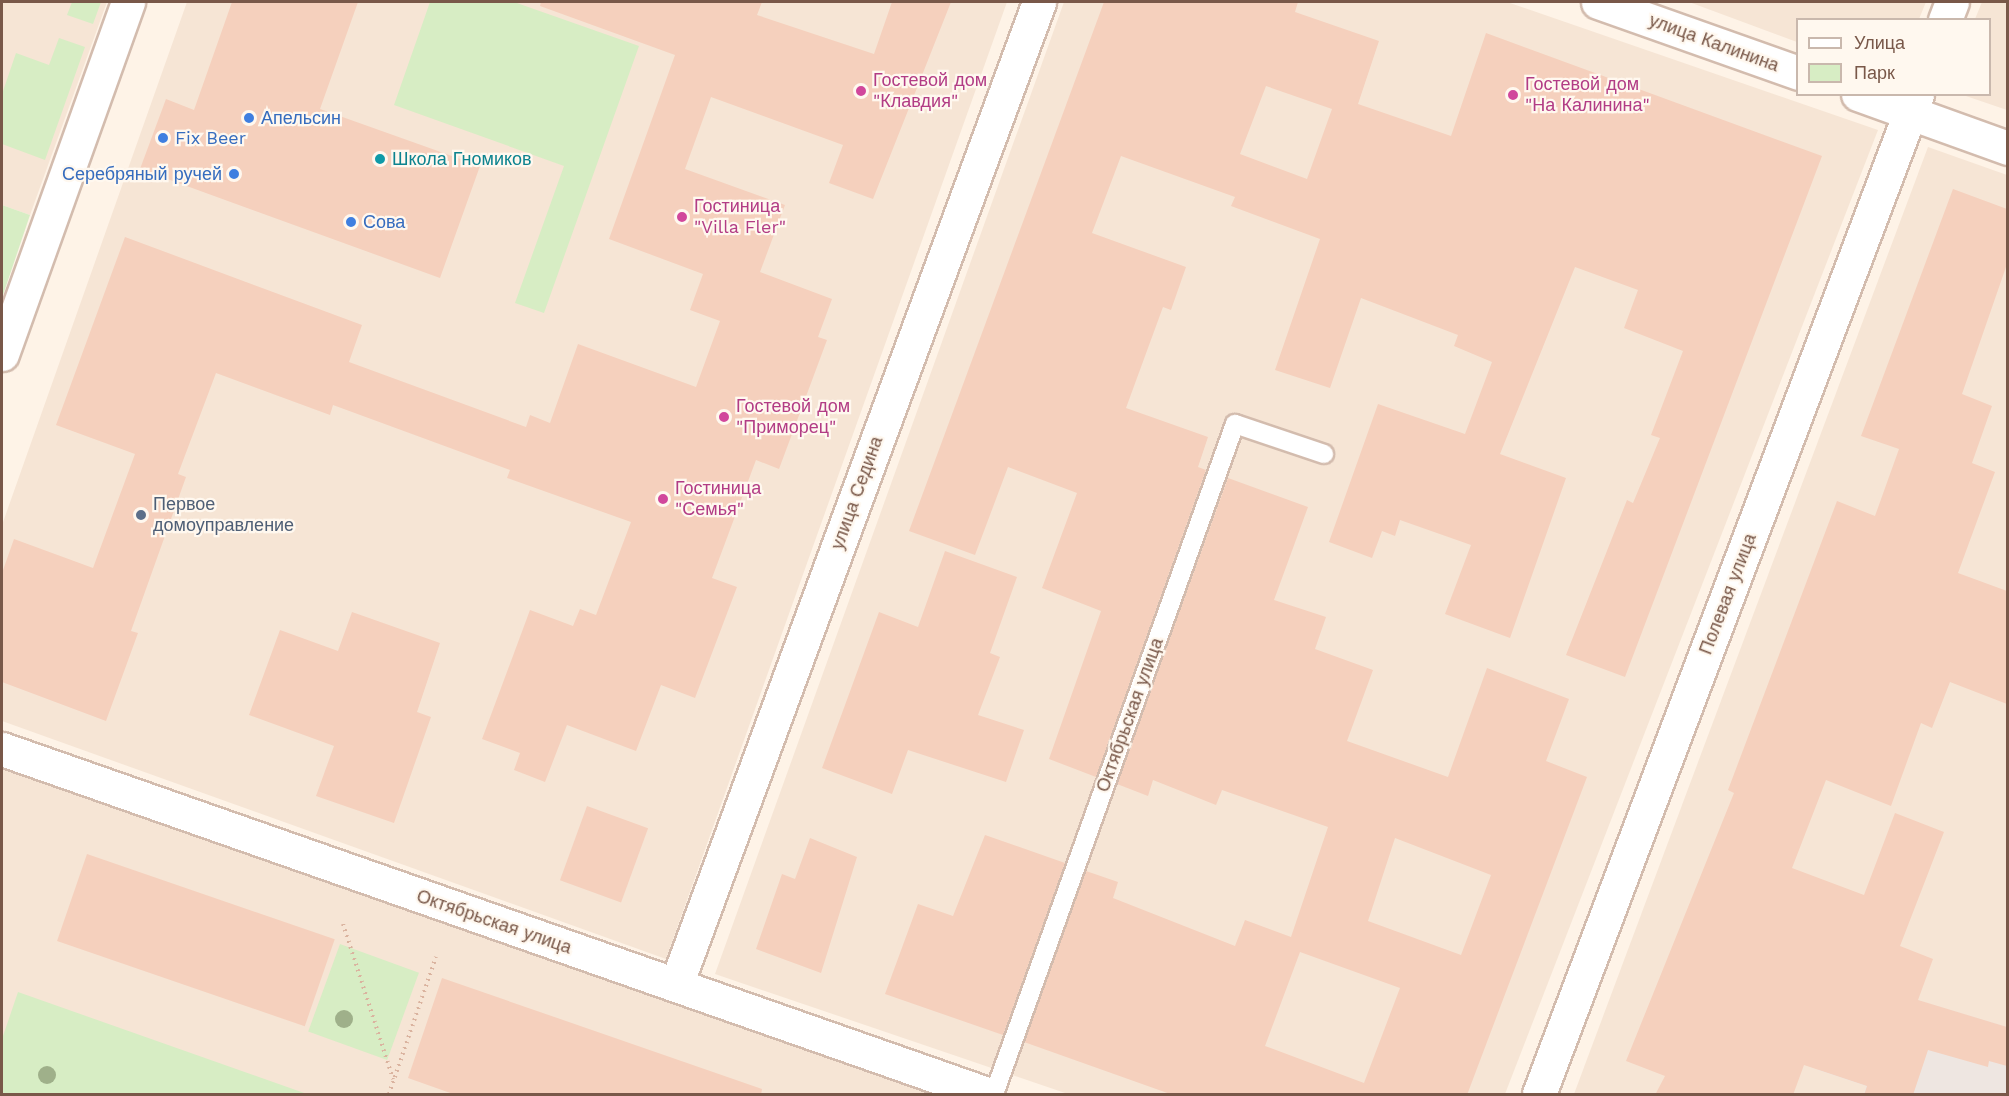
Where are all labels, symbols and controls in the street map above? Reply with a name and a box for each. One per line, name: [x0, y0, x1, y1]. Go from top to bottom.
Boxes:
street label: улица Калинина: [1646, 9, 1782, 77]
legend: [1796, 18, 1991, 96]
text: Улица: [1854, 32, 1905, 53]
text: Парк: [1854, 62, 1895, 83]
place label: Гостевой дом "Клавдия": [873, 70, 987, 112]
place label: Гостевой дом "На Калинина": [1525, 74, 1650, 116]
marker: Гостевой дом "Клавдия": [854, 84, 868, 98]
marker: Гостевой дом "На Калинина": [1506, 88, 1520, 102]
place label: Апельсин: [261, 107, 341, 129]
marker: Апельсин: [242, 111, 256, 125]
place label: Fix Beer: [175, 127, 246, 149]
marker: Fix Beer: [156, 131, 170, 145]
place label: Школа Гномиков: [392, 148, 532, 170]
marker: Школа Гномиков: [373, 152, 387, 166]
place label: Серебряный ручей: [62, 163, 222, 185]
marker: Серебряный ручей: [227, 167, 241, 181]
place label: Гостиница "Villa Fler": [694, 196, 787, 238]
marker: Гостиница "Villa Fler": [675, 210, 689, 224]
place label: Сова: [363, 211, 405, 233]
marker: Сова: [344, 215, 358, 229]
place label: Гостевой дом "Приморец": [736, 396, 850, 438]
marker: Гостевой дом "Приморец": [717, 410, 731, 424]
street label: улица Седина: [827, 434, 887, 552]
place label: Гостиница "Семья": [675, 478, 761, 520]
marker: Гостиница "Семья": [656, 492, 670, 506]
place label: Первое домоуправление: [153, 494, 294, 536]
marker: Первое домоуправление: [134, 508, 148, 522]
street label: Полевая улица: [1695, 530, 1761, 658]
street label: Октябрьская улица: [1092, 635, 1168, 795]
street label: Октябрьская улица: [414, 885, 574, 959]

